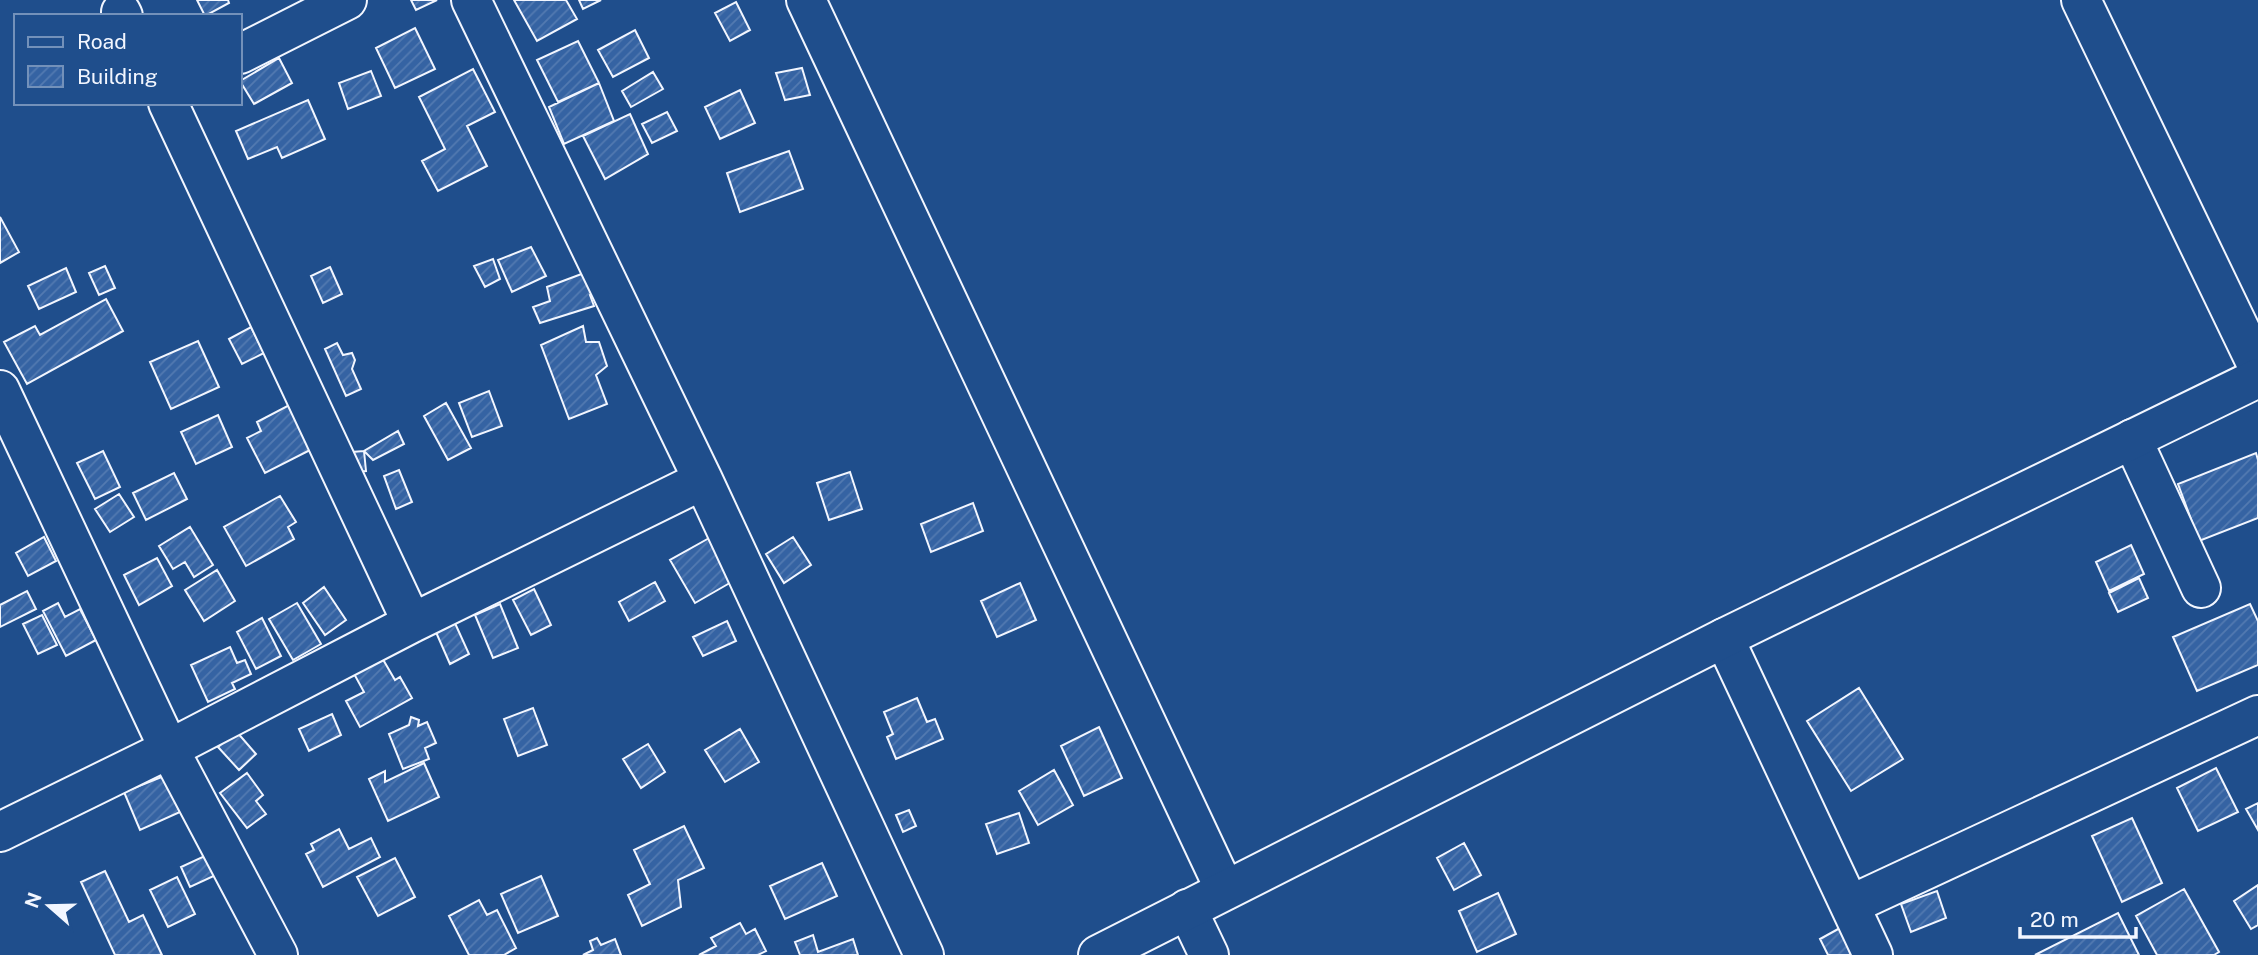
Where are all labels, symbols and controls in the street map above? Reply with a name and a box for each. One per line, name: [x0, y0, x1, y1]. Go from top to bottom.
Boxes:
legend: [14, 14, 242, 105]
text: Road: [77, 29, 127, 54]
text: Building: [77, 64, 158, 89]
north arrow: [14, 871, 84, 941]
text: N: [20, 889, 46, 911]
scale bar: [2020, 895, 2136, 939]
text: 20 m: [2030, 907, 2079, 932]

